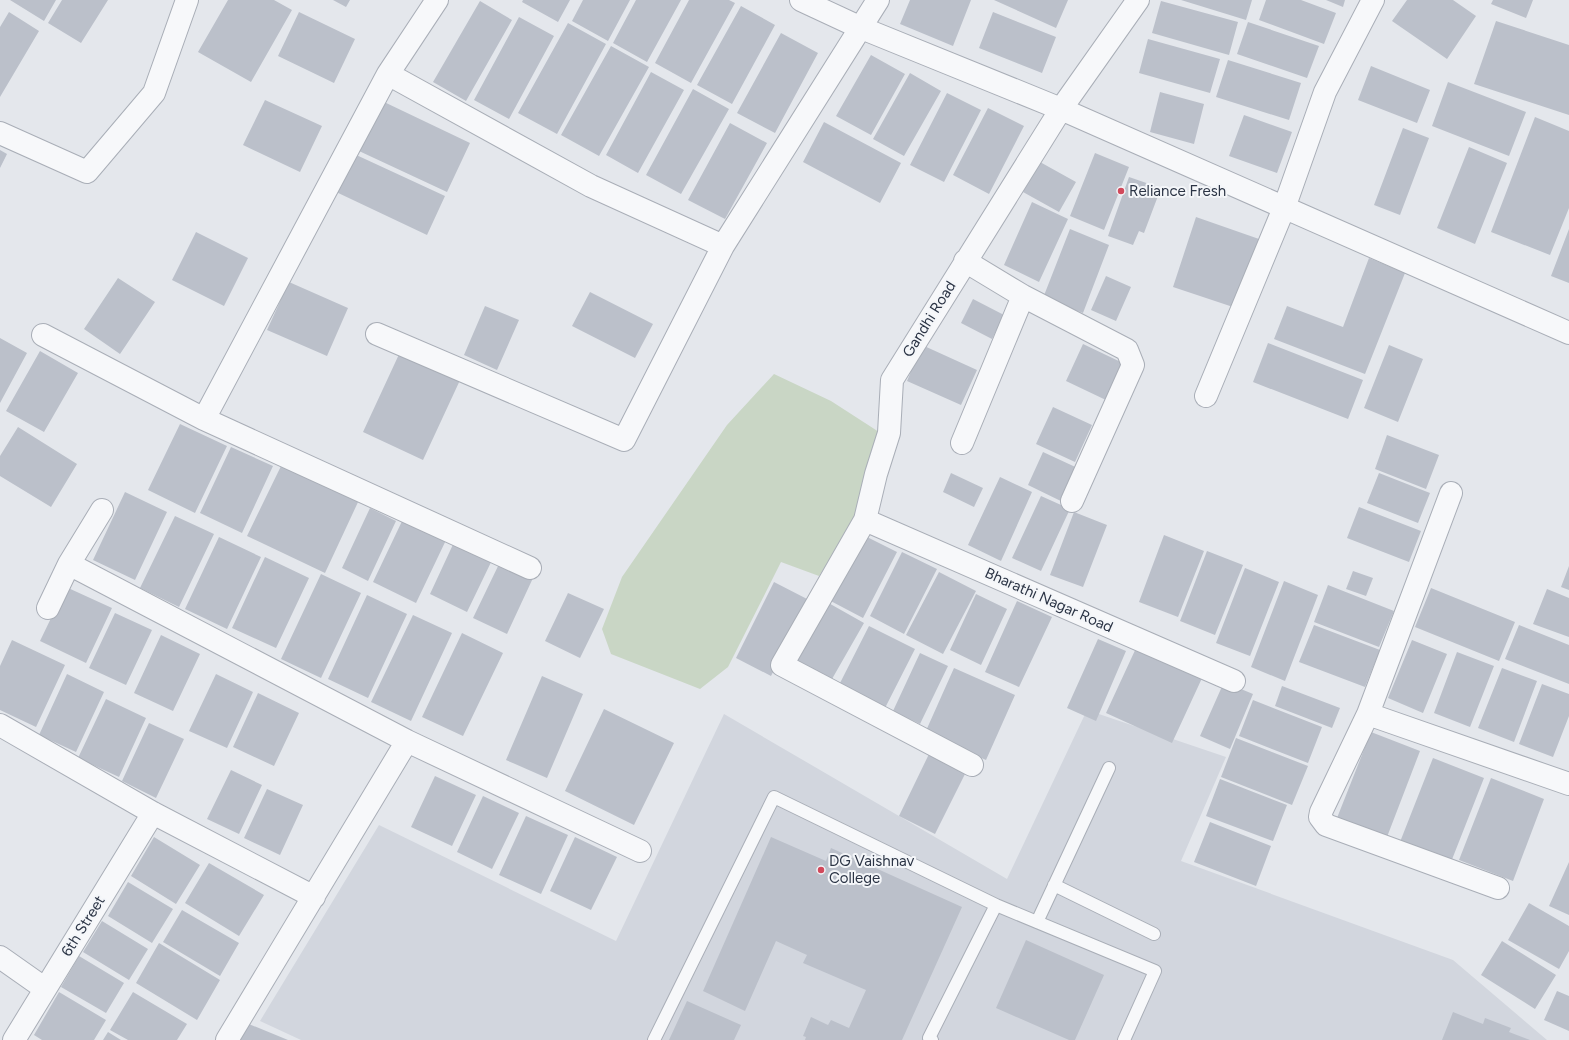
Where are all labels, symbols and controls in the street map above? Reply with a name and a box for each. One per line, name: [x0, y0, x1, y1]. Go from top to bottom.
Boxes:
place label: Reliance Fresh: [1129, 182, 1226, 200]
marker: Reliance Fresh: [1116, 186, 1126, 196]
street label: Gandhi Road: [899, 278, 959, 360]
street label: Bharathi Nagar Road: [982, 564, 1116, 636]
place label: DG Vaishnav College: [829, 852, 915, 887]
marker: DG Vaishnav College: [816, 865, 826, 875]
street label: 6th Street: [57, 892, 109, 960]

